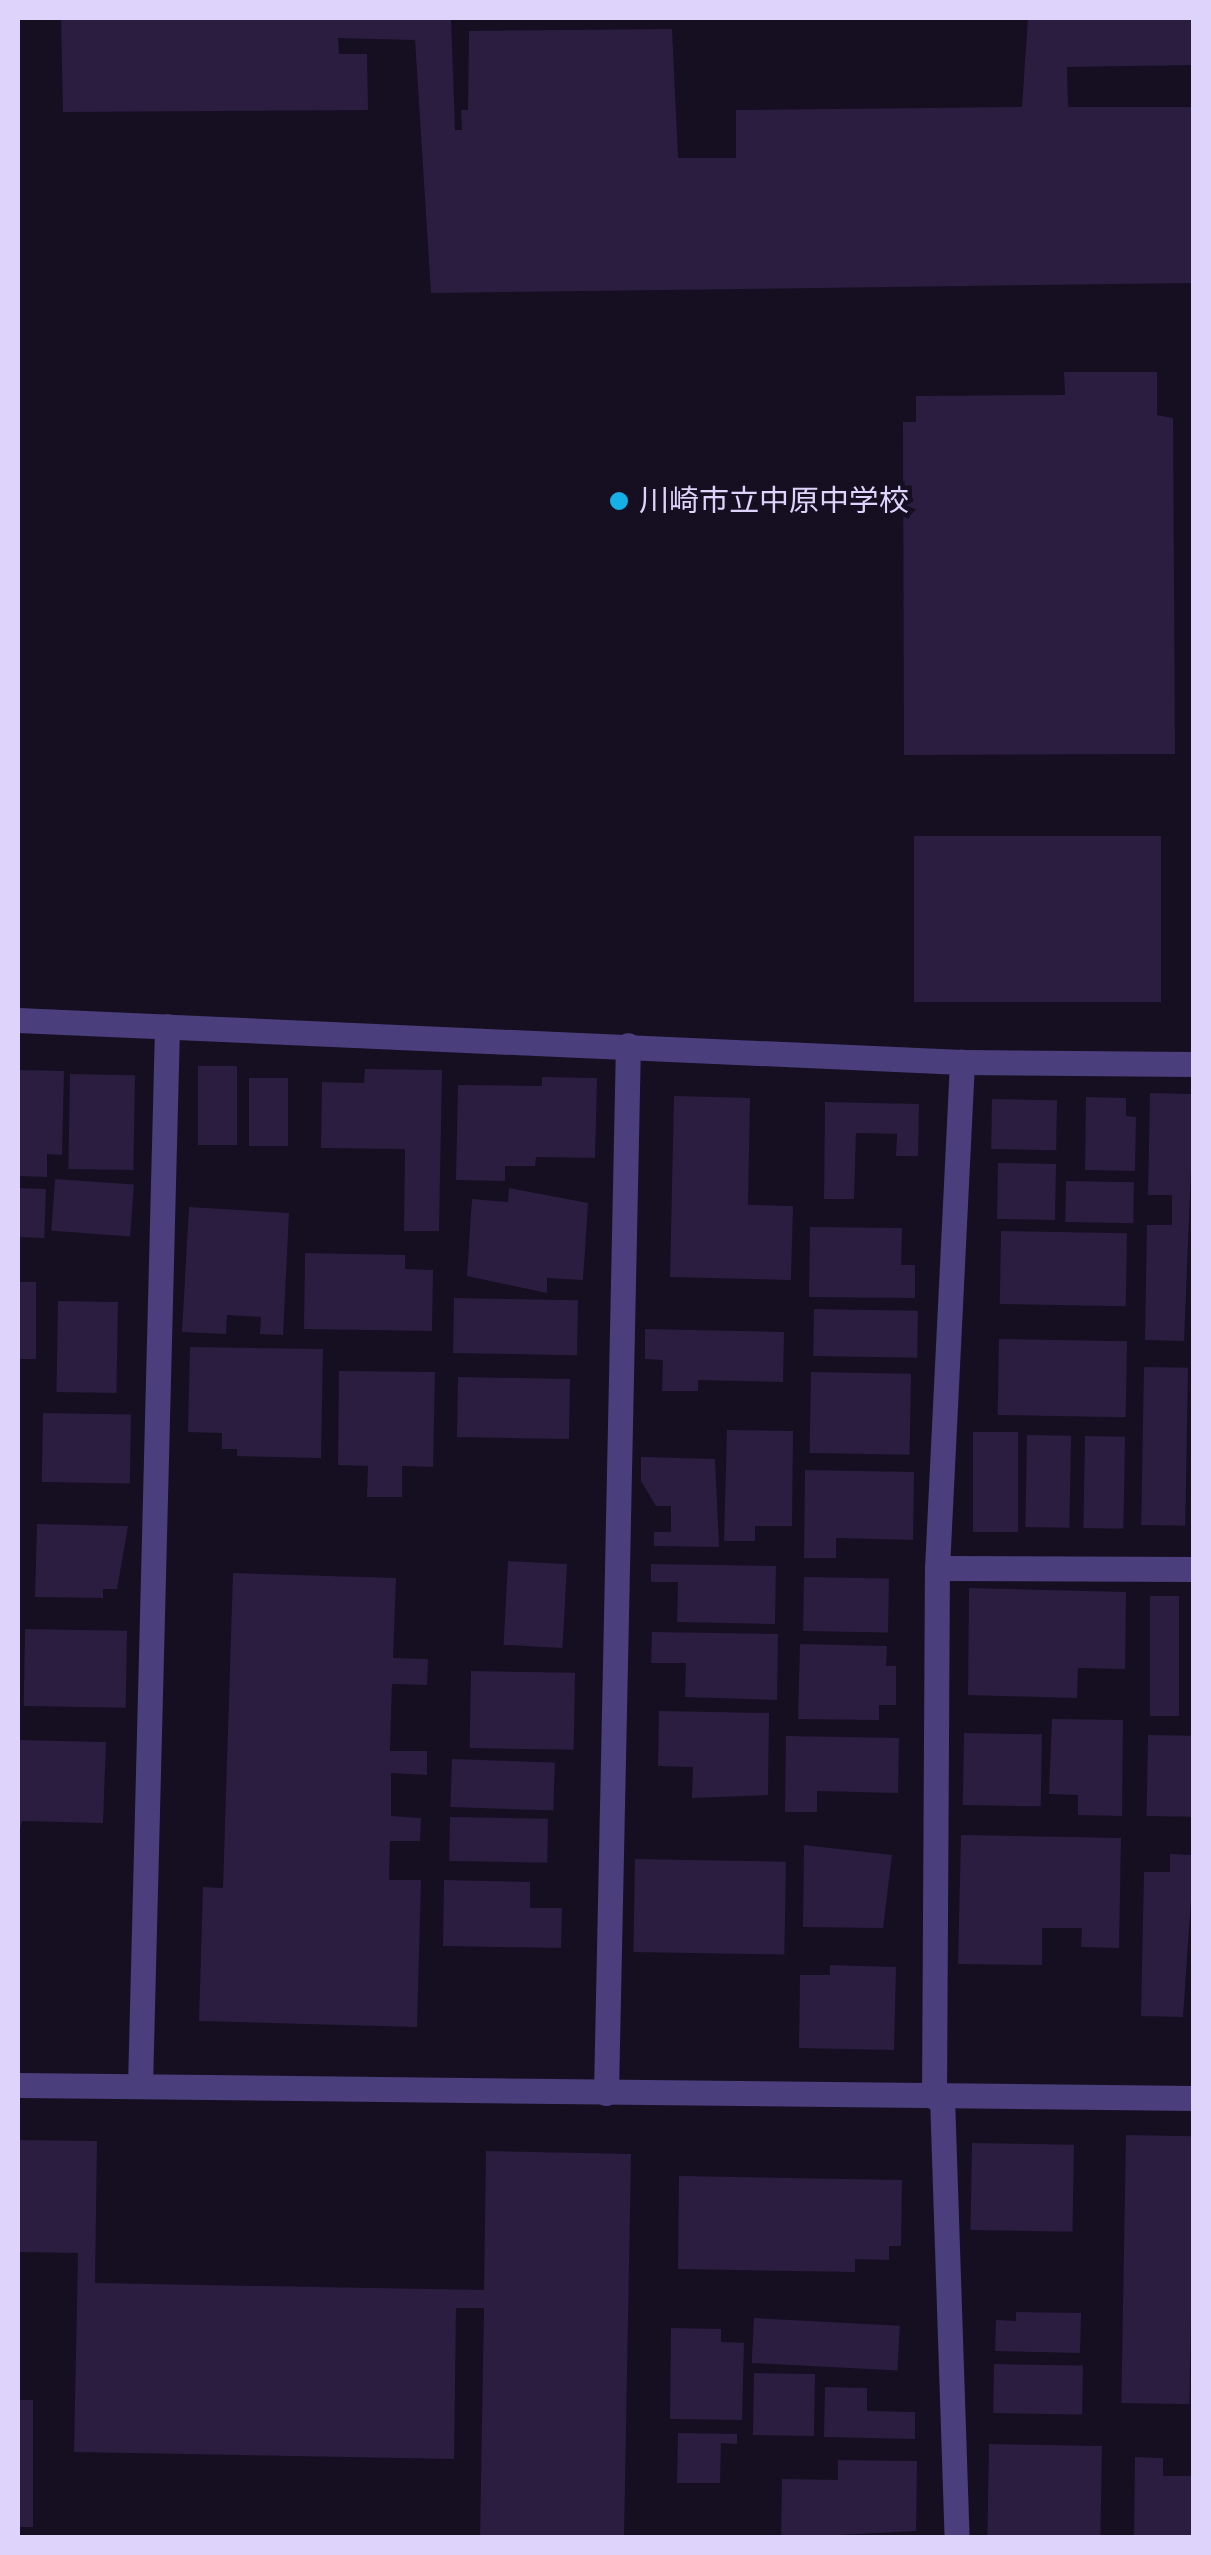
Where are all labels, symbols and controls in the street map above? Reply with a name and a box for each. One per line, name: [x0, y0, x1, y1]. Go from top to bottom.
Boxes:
place label: 川崎市立中原中学校: [639, 483, 909, 519]
marker: 川崎市立中原中学校: [608, 490, 630, 512]

